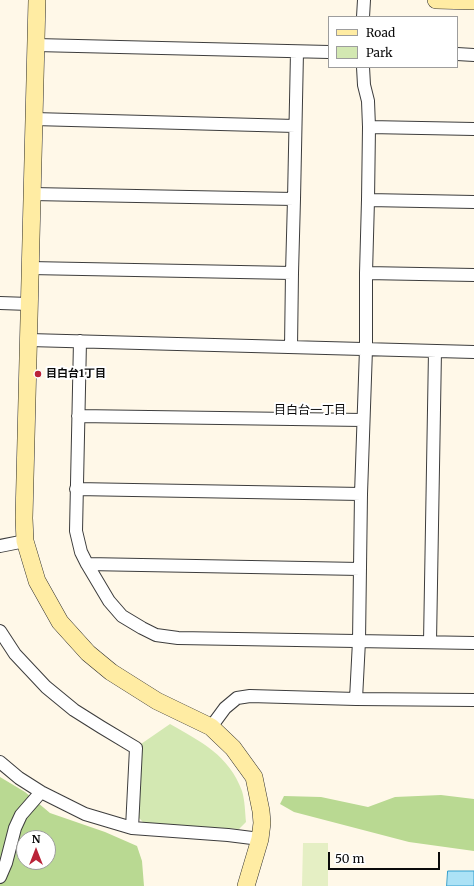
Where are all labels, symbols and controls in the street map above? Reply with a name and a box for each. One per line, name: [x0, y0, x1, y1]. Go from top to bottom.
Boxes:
legend: [328, 16, 458, 68]
text: Road: [366, 25, 395, 40]
text: Park: [366, 45, 393, 60]
place label: 目白台1丁目: [46, 367, 106, 381]
marker: 目白台1丁目: [33, 369, 43, 379]
district label: 目白台一丁目: [274, 404, 346, 418]
north arrow: [16, 830, 56, 870]
text: N: [32, 832, 40, 846]
scale bar: [330, 844, 442, 870]
text: 50 m: [335, 851, 364, 866]

